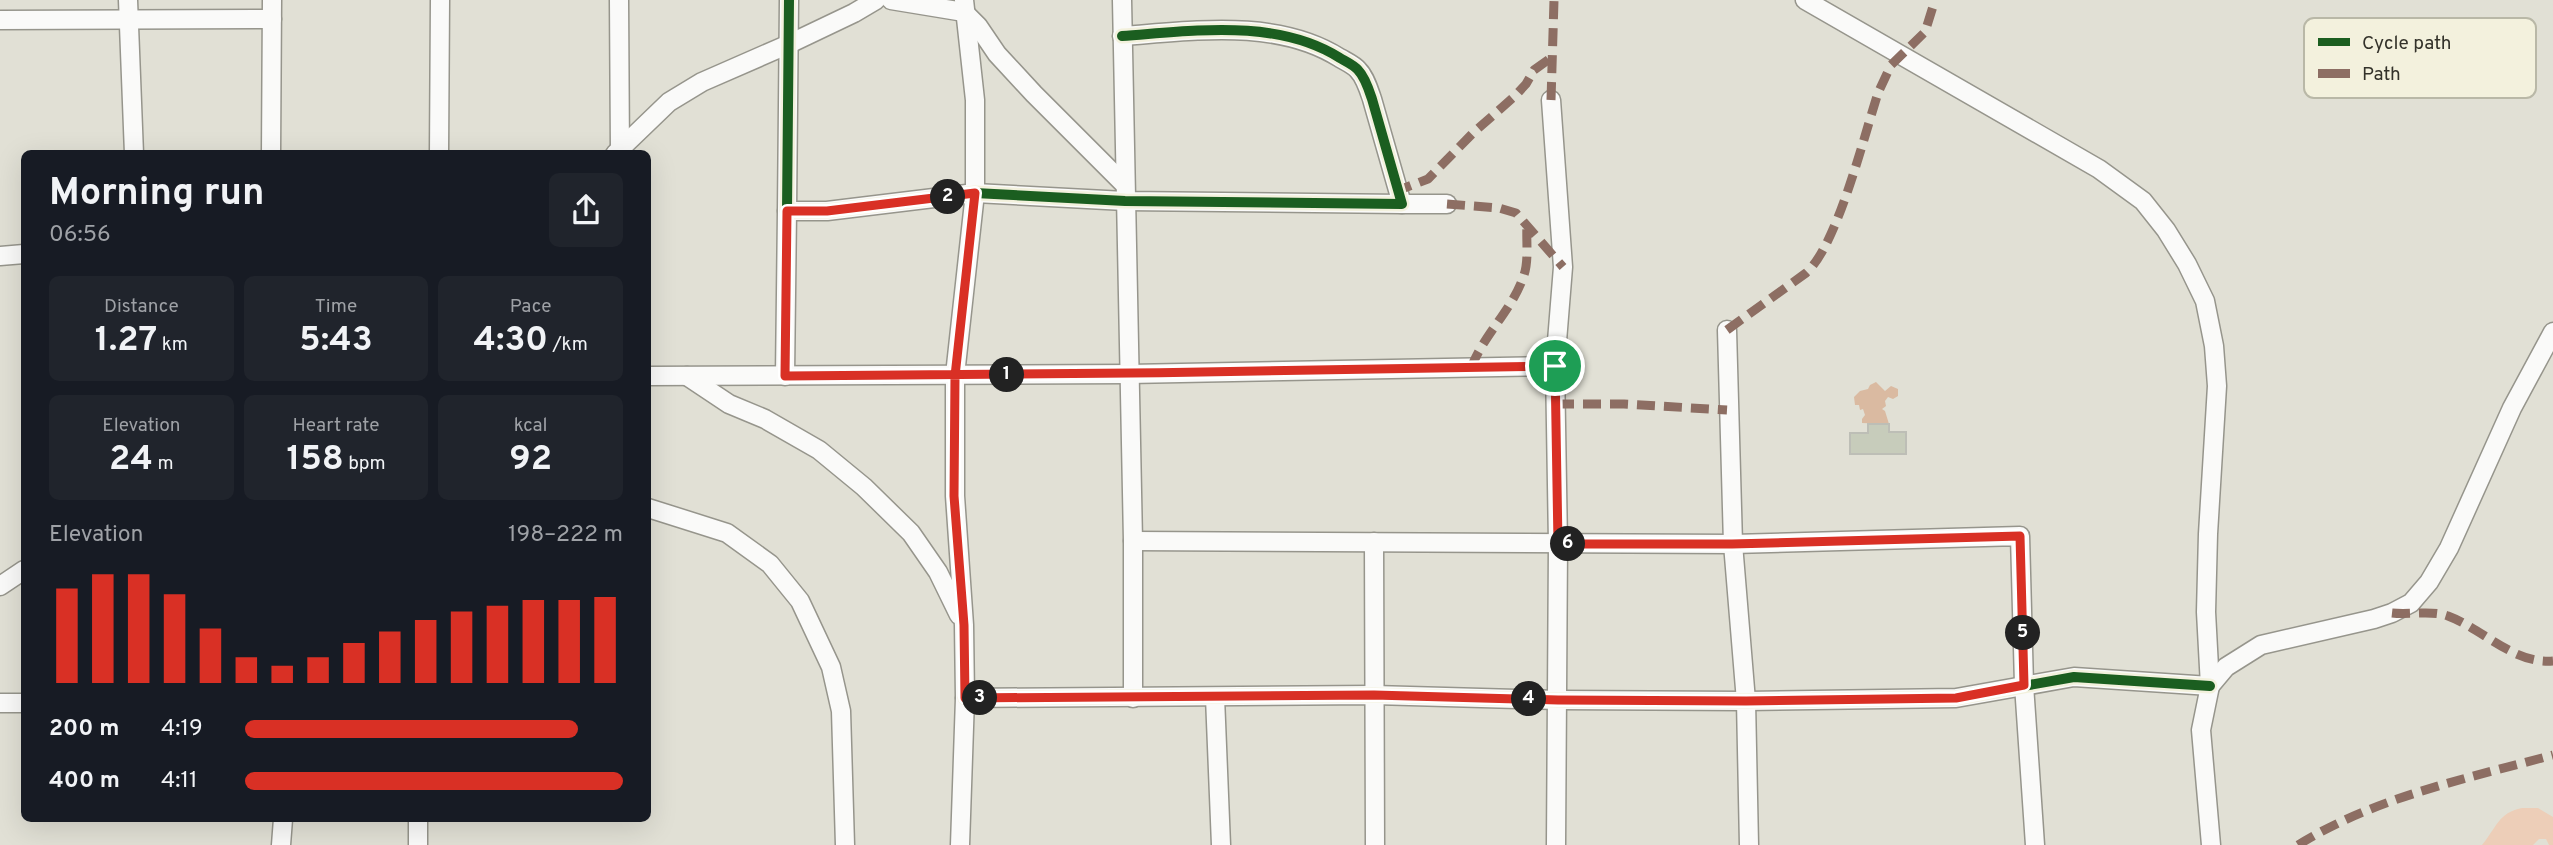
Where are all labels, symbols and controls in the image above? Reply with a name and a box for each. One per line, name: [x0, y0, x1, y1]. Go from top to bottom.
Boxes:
legend: [2304, 18, 2536, 98]
text: Cycle path: [2362, 32, 2451, 56]
text: Path: [2362, 63, 2401, 87]
text: Morning run: [49, 170, 265, 219]
button: share: [549, 173, 623, 247]
pin: 2: [930, 180, 965, 214]
text: 2: [942, 184, 953, 208]
text: 06:56: [49, 221, 111, 250]
text: Distance: [104, 295, 179, 319]
text: Time: [315, 295, 357, 319]
text: Pace: [510, 295, 552, 319]
text: 1.27: [95, 319, 157, 363]
text: 5:43: [299, 319, 373, 363]
text: 4:30: [473, 319, 548, 363]
text: km: [157, 333, 188, 357]
text: /km: [548, 333, 588, 357]
pin: [1525, 336, 1585, 396]
icon: arrive: [1536, 347, 1574, 385]
pin: 1: [990, 358, 1024, 392]
text: 1: [1003, 362, 1010, 386]
text: Elevation: [102, 414, 180, 438]
text: Heart rate: [293, 414, 379, 438]
text: kcal: [514, 414, 548, 438]
text: 24: [109, 438, 153, 482]
text: 158: [286, 438, 344, 482]
text: 92: [509, 438, 552, 482]
text: m: [153, 452, 174, 476]
text: bpm: [344, 452, 386, 476]
text: Elevation: [49, 521, 144, 550]
text: 198–222 m: [508, 521, 623, 550]
pin: 6: [1550, 526, 1586, 562]
text: 6: [1562, 531, 1573, 555]
pin: 5: [2006, 616, 2040, 650]
text: 5: [2017, 620, 2028, 644]
pin: 3: [962, 680, 998, 716]
pin: 4: [1512, 682, 1546, 716]
text: 3: [974, 685, 985, 709]
text: 4: [1522, 686, 1535, 710]
text: 200 m: [49, 715, 119, 744]
text: 4:19: [161, 715, 203, 744]
text: 400 m: [49, 767, 120, 796]
text: 4:11: [161, 767, 198, 796]

